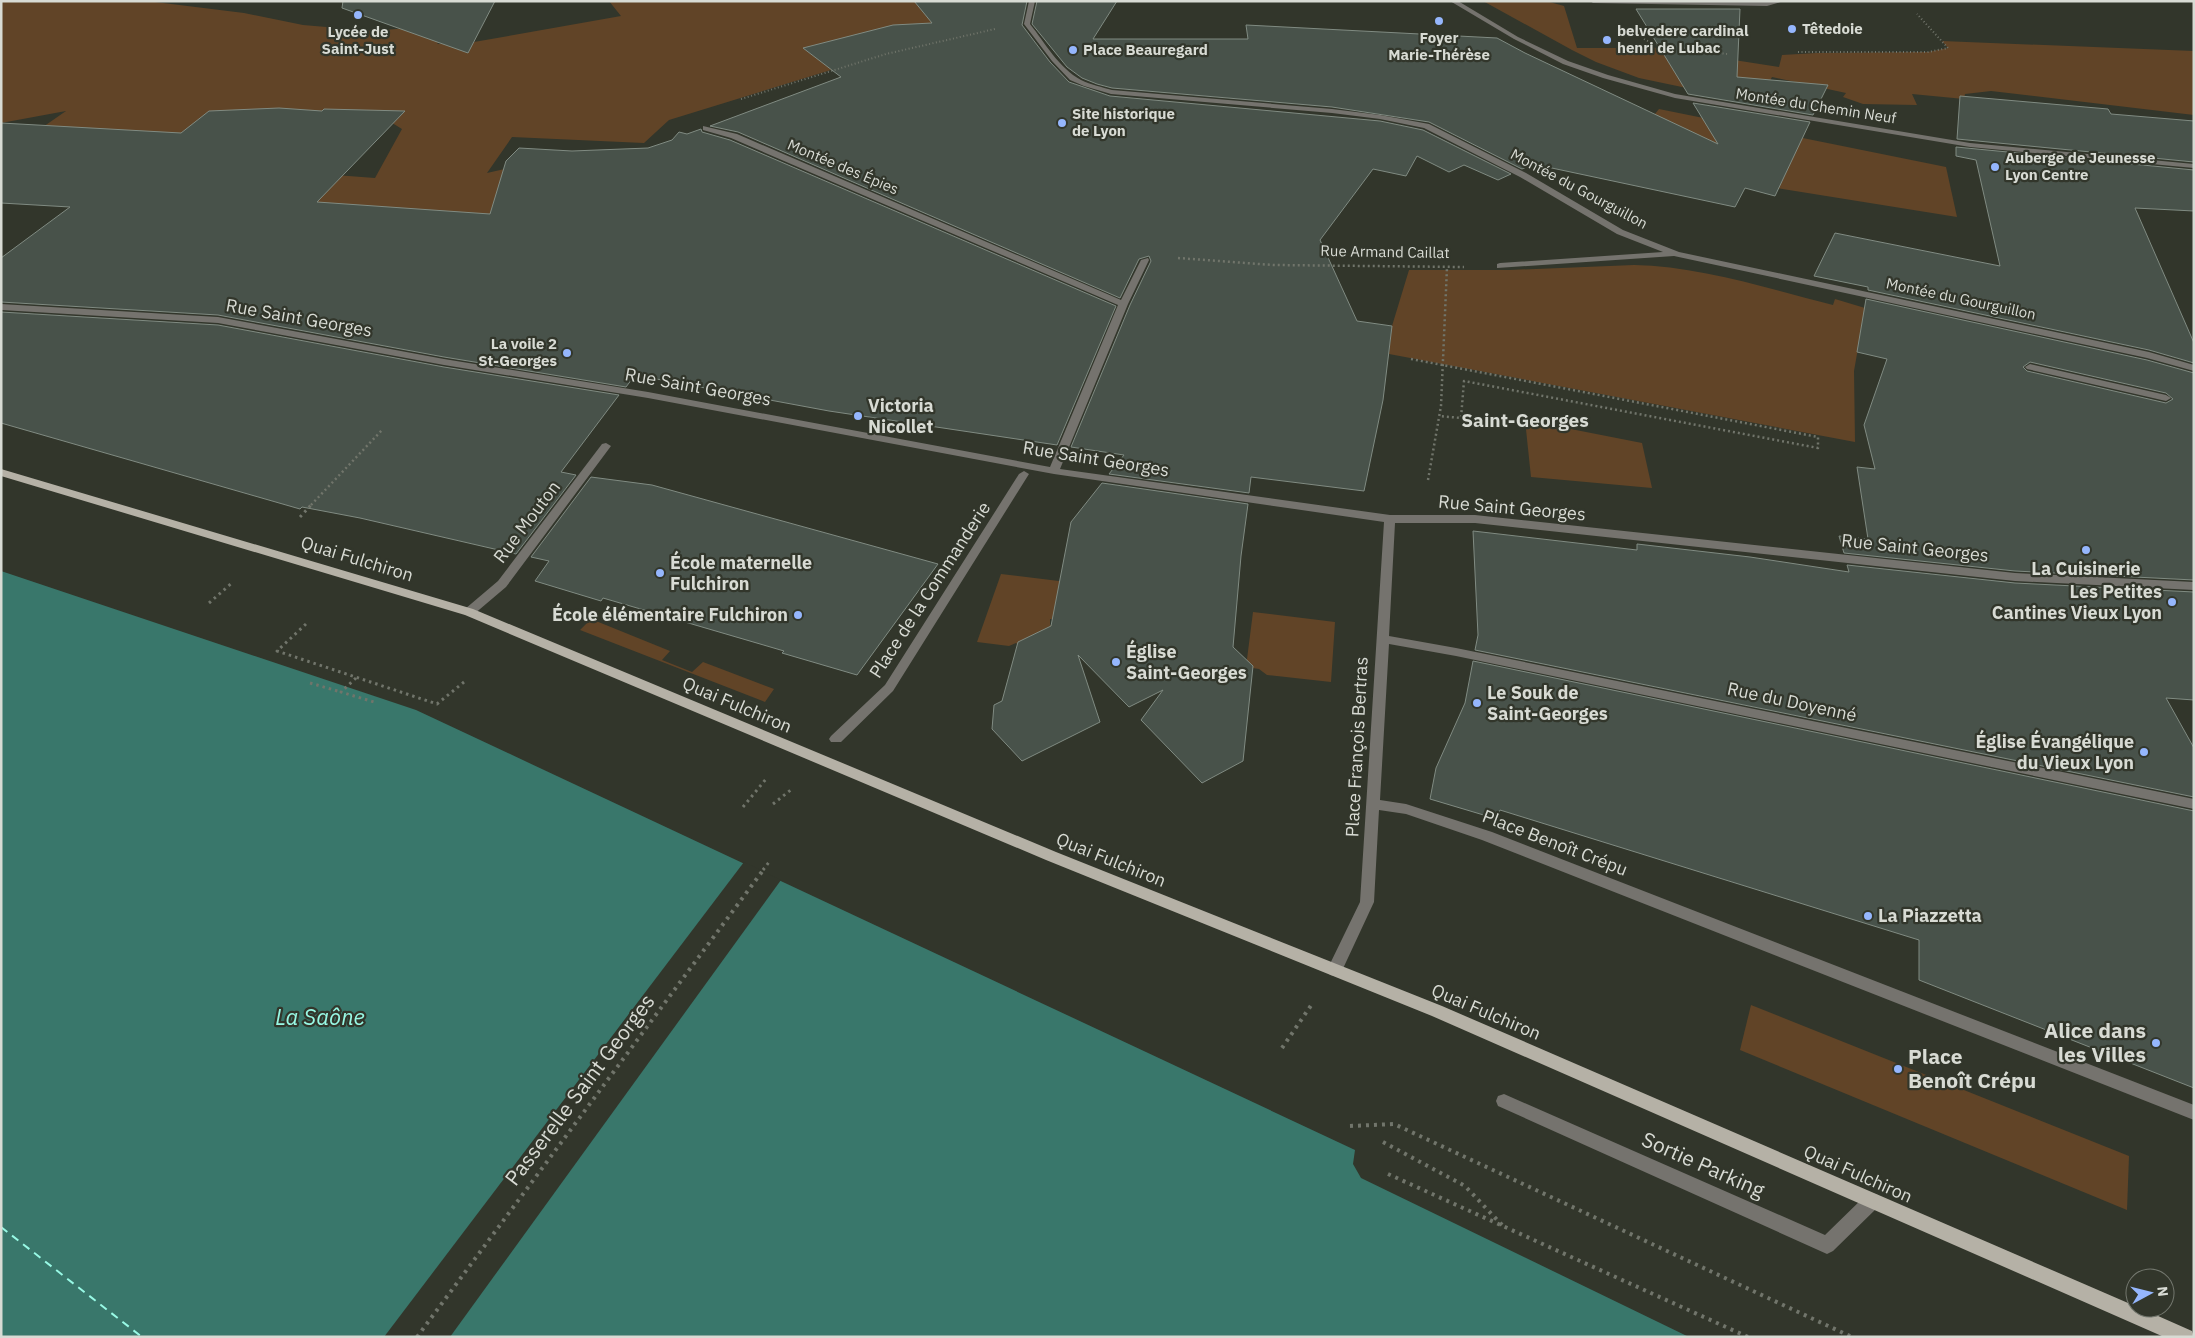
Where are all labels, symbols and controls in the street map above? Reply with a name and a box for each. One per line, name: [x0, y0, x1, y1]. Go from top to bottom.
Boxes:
marker: Lycée de Saint-Just: [352, 9, 364, 21]
marker: Foyer Marie-Thérèse: [1433, 15, 1445, 27]
place label: Têtedoie: [1802, 19, 1863, 38]
place label: belvedere cardinal henri de Lubac: [1617, 21, 1749, 57]
place label: Lycée de Saint-Just: [322, 22, 395, 58]
marker: Têtedoie: [1786, 23, 1798, 35]
place label: Foyer Marie-Thérèse: [1388, 28, 1490, 64]
marker: belvedere cardinal henri de Lubac: [1601, 34, 1613, 46]
place label: Place Beauregard: [1083, 40, 1208, 59]
marker: Place Beauregard: [1067, 44, 1079, 56]
street label: Montée du Chemin Neuf: [1734, 83, 1898, 128]
place label: Site historique de Lyon: [1072, 104, 1175, 140]
marker: Site historique de Lyon: [1056, 117, 1068, 129]
street label: Montée des Épies: [785, 135, 902, 199]
street label: Montée du Gourguillon: [1507, 144, 1651, 233]
place label: Auberge de Jeunesse Lyon Centre: [2005, 148, 2155, 184]
marker: Auberge de Jeunesse Lyon Centre: [1989, 161, 2001, 173]
street label: Rue Armand Caillat: [1320, 241, 1450, 262]
street label: Montée du Gourguillon: [1884, 273, 2038, 324]
street label: Rue Saint Georges: [224, 293, 374, 342]
place label: La voile 2 St-Georges: [478, 334, 557, 370]
marker: La voile 2 St-Georges: [561, 347, 573, 359]
street label: Rue Saint Georges: [623, 362, 773, 411]
place label: Victoria Nicollet: [868, 394, 934, 438]
district label: Saint-Georges: [1461, 408, 1589, 432]
marker: Victoria Nicollet: [852, 410, 864, 422]
street label: Rue Saint Georges: [1021, 436, 1171, 481]
street label: Rue Mouton: [488, 476, 565, 567]
street label: Rue Saint Georges: [1437, 490, 1587, 525]
street label: Place de la Commanderie: [864, 497, 995, 682]
street label: Rue Saint Georges: [1840, 528, 1990, 567]
street label: Quai Fulchiron: [298, 530, 416, 587]
marker: La Cuisinerie: [2080, 544, 2092, 556]
place label: École maternelle Fulchiron: [670, 550, 812, 595]
place label: La Cuisinerie: [2031, 557, 2141, 580]
marker: École maternelle Fulchiron: [654, 567, 666, 579]
place label: Les Petites Cantines Vieux Lyon: [1992, 580, 2162, 624]
marker: Les Petites Cantines Vieux Lyon: [2166, 596, 2178, 608]
place label: École élémentaire Fulchiron: [552, 602, 788, 626]
marker: École élémentaire Fulchiron: [792, 609, 804, 621]
place label: Église Saint-Georges: [1126, 639, 1247, 684]
marker: Église Saint-Georges: [1110, 656, 1122, 668]
street label: Place François Bertras: [1340, 656, 1373, 838]
street label: Quai Fulchiron: [679, 671, 795, 738]
street label: Rue du Doyenné: [1725, 677, 1859, 727]
place label: Le Souk de Saint-Georges: [1487, 681, 1608, 725]
marker: Le Souk de Saint-Georges: [1471, 697, 1483, 709]
place label: Église Évangélique du Vieux Lyon: [1975, 729, 2134, 774]
marker: Église Évangélique du Vieux Lyon: [2138, 746, 2150, 758]
street label: Place Benoît Crépu: [1479, 804, 1631, 881]
street label: Quai Fulchiron: [1053, 827, 1170, 892]
place label: La Piazzetta: [1878, 904, 1982, 927]
marker: La Piazzetta: [1862, 910, 1874, 922]
street label: Quai Fulchiron: [1428, 978, 1544, 1045]
street label: Passerelle Saint Georges: [498, 988, 661, 1191]
water label: La Saône: [275, 1002, 365, 1031]
place label: Alice dans les Villes: [2044, 1016, 2146, 1068]
marker: Alice dans les Villes: [2150, 1037, 2162, 1049]
place label: Place Benoît Crépu: [1908, 1042, 2036, 1094]
marker: Place Benoît Crépu: [1892, 1063, 1904, 1075]
street label: Sortie Parking: [1638, 1125, 1769, 1204]
street label: Quai Fulchiron: [1800, 1139, 1916, 1208]
north arrow: [2125, 1268, 2175, 1318]
text: N: [2153, 1285, 2172, 1298]

